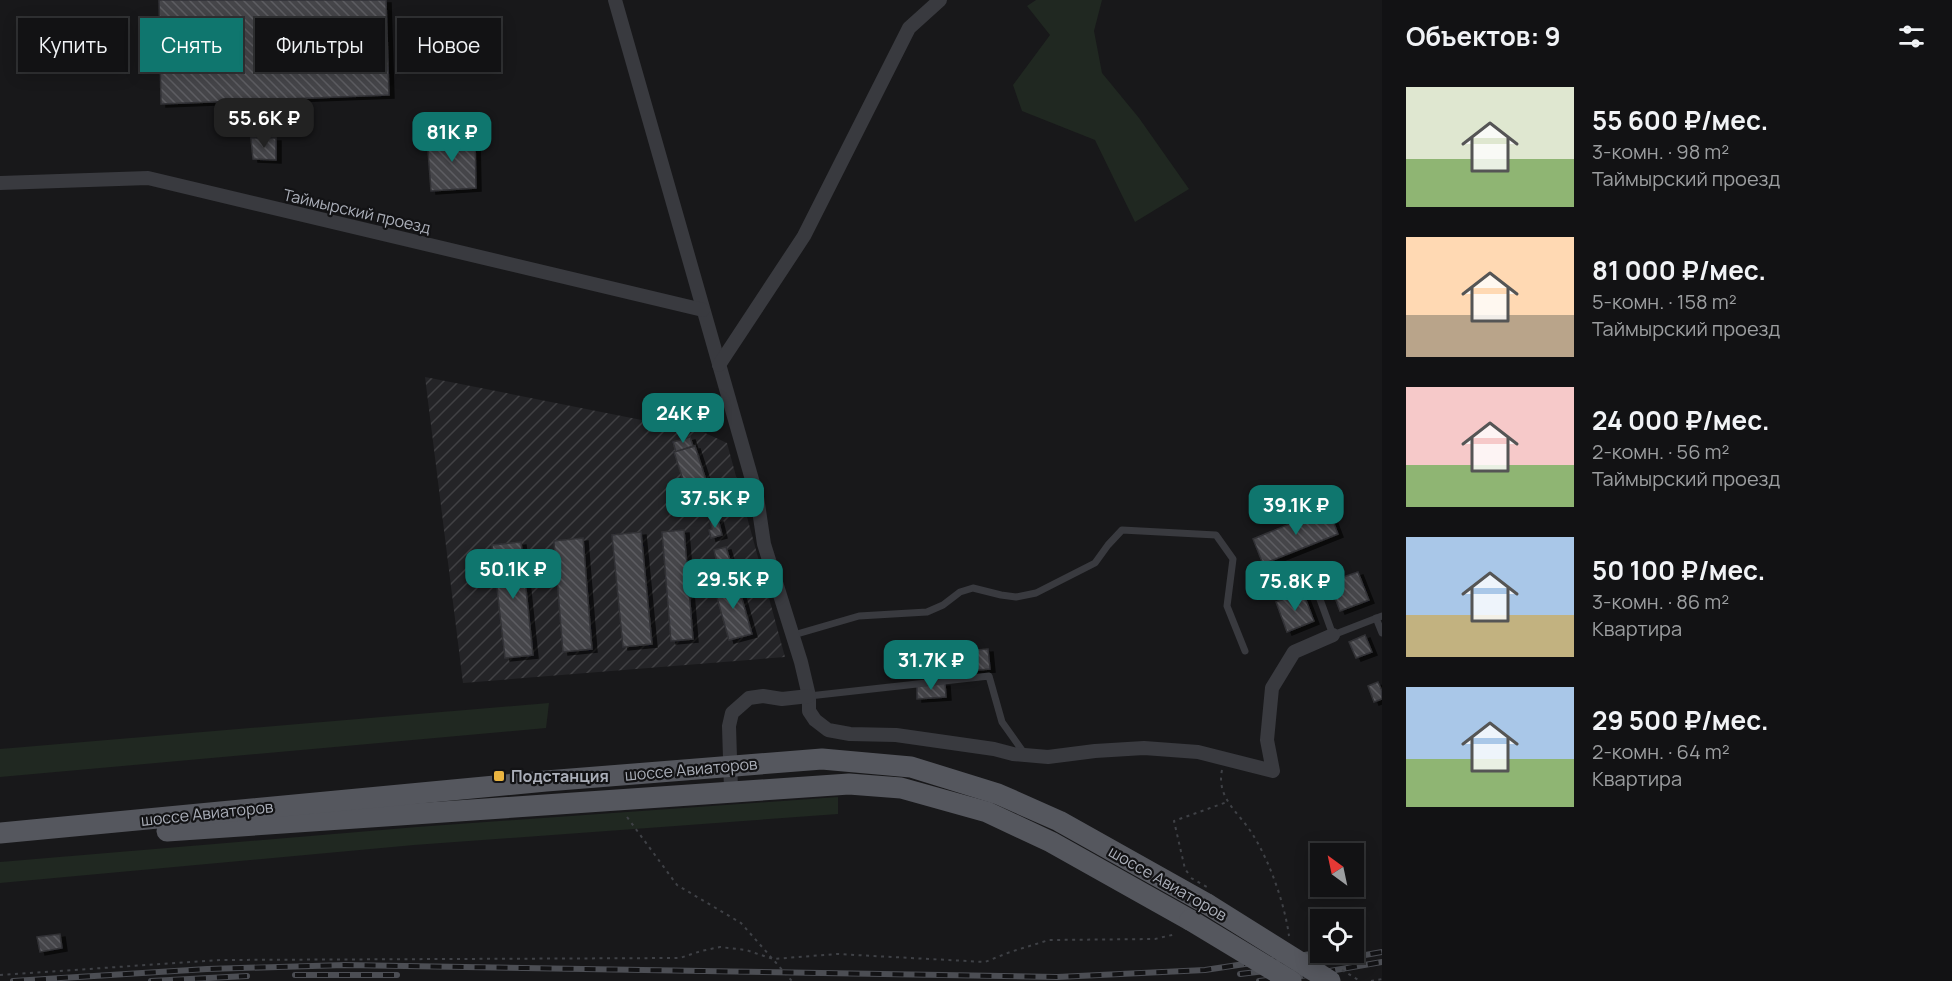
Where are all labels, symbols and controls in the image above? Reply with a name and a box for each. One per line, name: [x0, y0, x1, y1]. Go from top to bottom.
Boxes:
chip: Купить: [18, 18, 128, 72]
chip: Снять: [140, 18, 243, 72]
chip: Фильтры: [255, 18, 385, 72]
chip: Новое: [397, 18, 501, 72]
text: Объектов: 9: [1406, 18, 1561, 54]
icon: filters: [1895, 20, 1928, 53]
pin: 55.6K ₽: [209, 98, 319, 149]
text: 55 600 ₽/мес.: [1592, 102, 1768, 138]
text: 55.6K ₽: [228, 104, 300, 131]
icon: home: [1454, 111, 1526, 183]
pin: 81K ₽: [410, 112, 494, 163]
text: 81K ₽: [426, 118, 478, 145]
text: 3-комн. · 98 m²: [1592, 138, 1729, 165]
text: Таймырский проезд: [1592, 165, 1780, 192]
street label: Таймырский проезд: [281, 183, 433, 239]
text: 81 000 ₽/мес.: [1592, 252, 1766, 288]
icon: home: [1454, 261, 1526, 333]
text: 5-комн. · 158 m²: [1592, 288, 1737, 315]
text: Таймырский проезд: [1592, 315, 1780, 342]
pin: 24K ₽: [641, 393, 725, 444]
text: 24K ₽: [656, 399, 710, 426]
text: 24 000 ₽/мес.: [1592, 402, 1770, 438]
icon: home: [1454, 411, 1526, 483]
text: 2-комн. · 56 m²: [1592, 438, 1730, 465]
text: Таймырский проезд: [1592, 465, 1780, 492]
pin: 37.5K ₽: [660, 478, 770, 529]
text: 37.5K ₽: [680, 484, 750, 511]
pin: 39.1K ₽: [1241, 485, 1351, 536]
text: 39.1K ₽: [1263, 491, 1329, 518]
pin: 50.1K ₽: [458, 549, 568, 600]
text: 50 100 ₽/мес.: [1592, 552, 1765, 588]
text: 50.1K ₽: [479, 555, 547, 582]
pin: 29.5K ₽: [678, 559, 788, 610]
pin: 75.8K ₽: [1240, 561, 1350, 612]
icon: home: [1454, 561, 1526, 633]
text: 29.5K ₽: [697, 565, 769, 592]
text: 75.8K ₽: [1260, 567, 1330, 594]
text: 3-комн. · 86 m²: [1592, 588, 1729, 615]
text: Квартира: [1592, 615, 1682, 642]
pin: 31.7K ₽: [876, 640, 986, 691]
text: 31.7K ₽: [898, 646, 964, 673]
text: 29 500 ₽/мес.: [1592, 702, 1769, 738]
icon: home: [1454, 711, 1526, 783]
text: 2-комн. · 64 m²: [1592, 738, 1730, 765]
street label: шоссе Авиаторов: [624, 752, 759, 786]
place label: Подстанция: [511, 765, 609, 787]
text: Квартира: [1592, 765, 1682, 792]
marker: Подстанция: [492, 769, 506, 783]
street label: шоссе Авиаторов: [140, 795, 275, 831]
street label: шоссе Авиаторов: [1105, 840, 1232, 926]
north arrow: [1310, 843, 1364, 897]
map controls: [1310, 843, 1364, 963]
button: locate: [1310, 909, 1364, 963]

